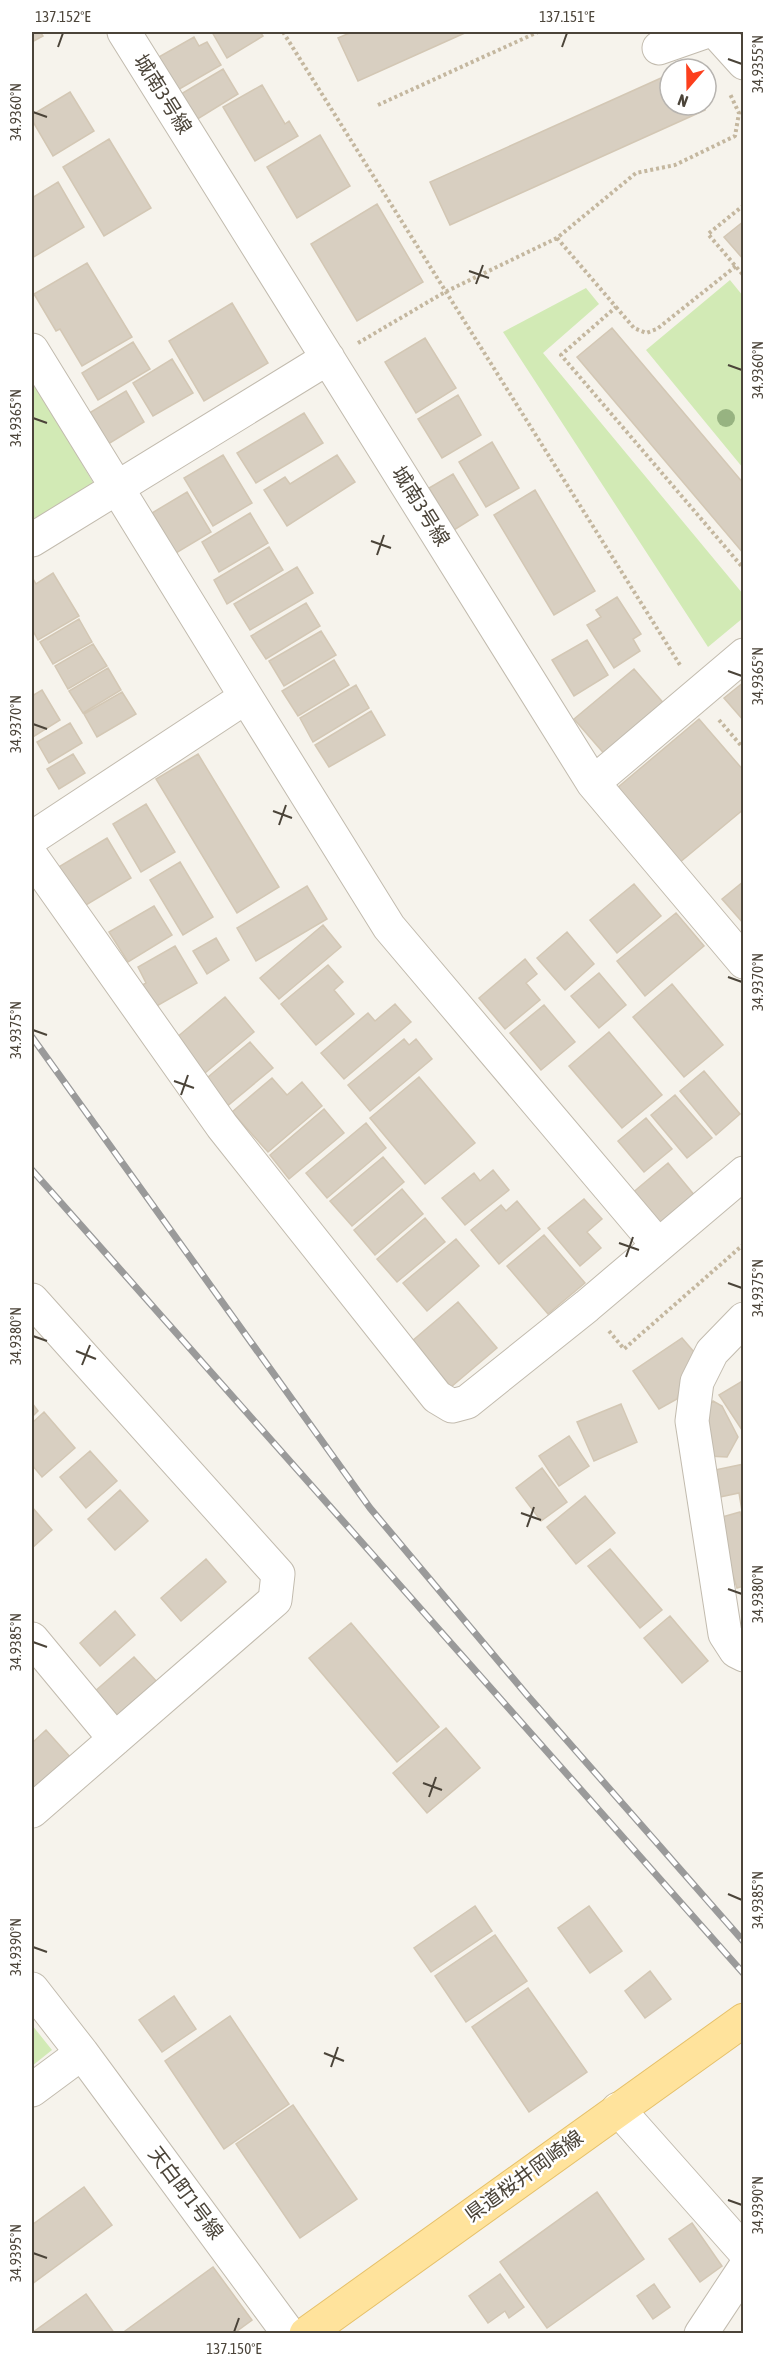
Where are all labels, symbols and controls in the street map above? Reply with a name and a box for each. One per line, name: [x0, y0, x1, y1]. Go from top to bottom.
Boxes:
text: 137.152°E: [35, 8, 91, 25]
text: 137.151°E: [539, 8, 595, 25]
text: 34.9355°N: [749, 35, 766, 93]
street label: 城南3号線: [130, 50, 197, 138]
north arrow: [658, 57, 718, 117]
text: 34.9360°N: [7, 83, 24, 141]
text: N: [675, 91, 690, 111]
text: 34.9360°N: [749, 341, 766, 399]
text: 34.9365°N: [7, 389, 24, 447]
street label: 城南3号線: [388, 462, 455, 550]
text: 34.9365°N: [749, 647, 766, 705]
text: 34.9370°N: [7, 695, 24, 753]
text: 34.9370°N: [749, 953, 766, 1011]
text: 34.9375°N: [7, 1001, 24, 1059]
text: 34.9375°N: [749, 1259, 766, 1317]
text: 34.9380°N: [7, 1307, 24, 1365]
text: 34.9380°N: [749, 1565, 766, 1623]
text: 34.9385°N: [7, 1613, 24, 1671]
text: 34.9385°N: [749, 1871, 766, 1929]
text: 34.9390°N: [7, 1918, 24, 1976]
street label: 県道桜井岡崎線: [460, 2125, 587, 2226]
street label: 天白町1号線: [144, 2142, 229, 2243]
text: 34.9390°N: [749, 2176, 766, 2234]
text: 34.9395°N: [7, 2224, 24, 2282]
text: 137.150°E: [206, 2340, 262, 2357]

